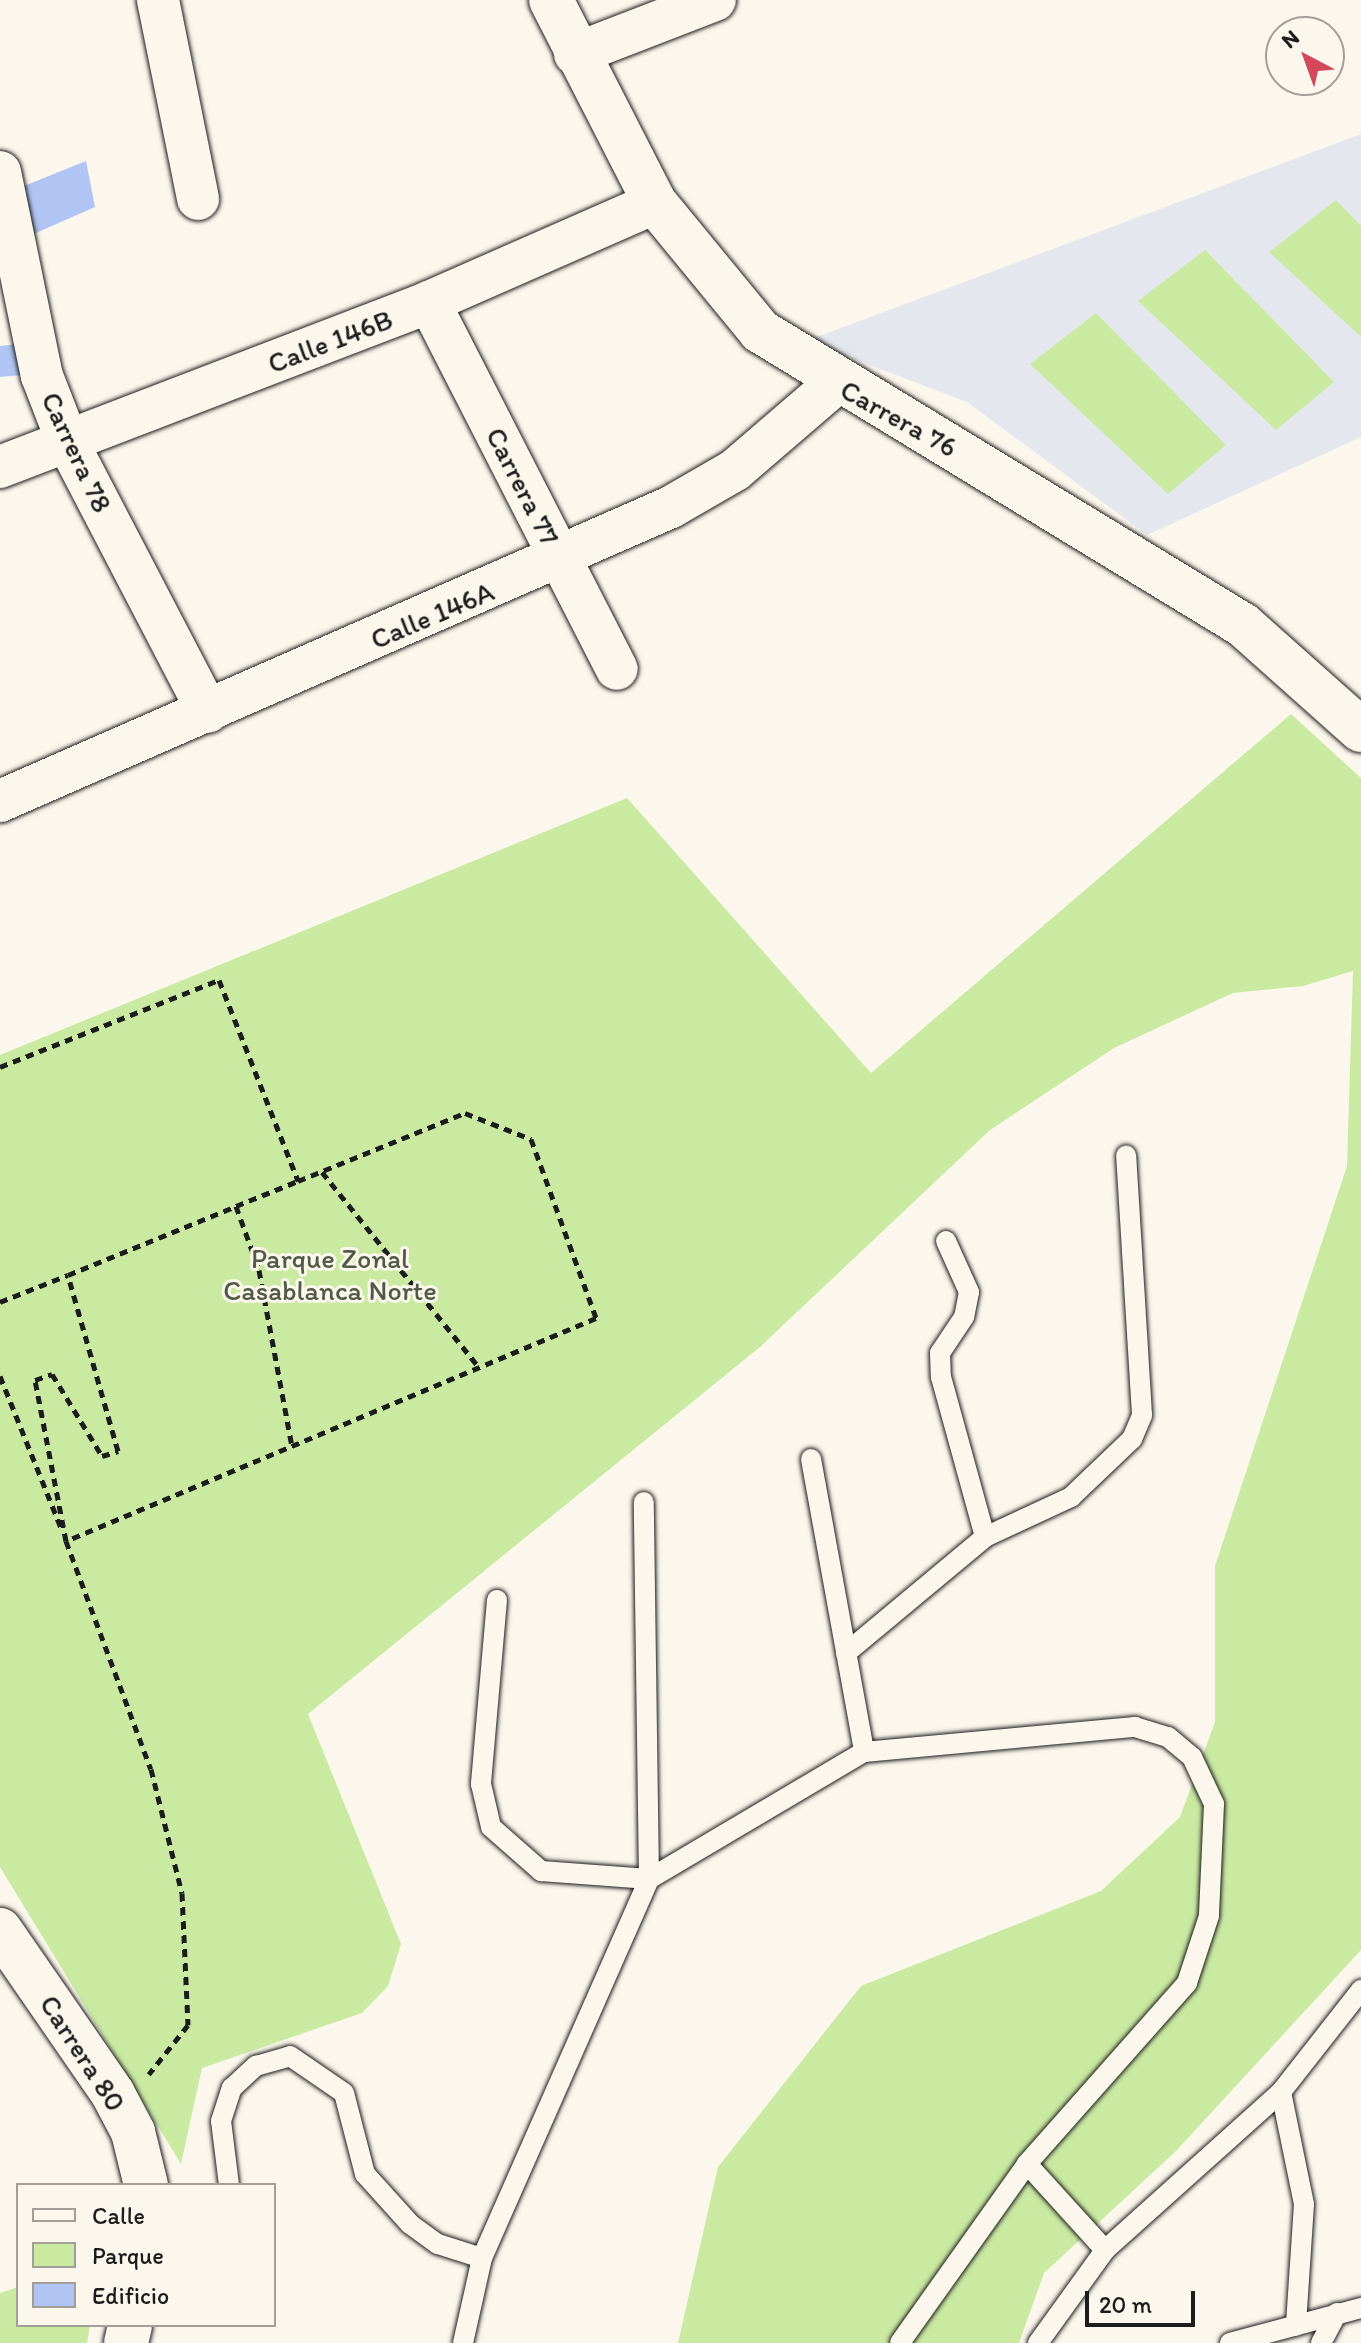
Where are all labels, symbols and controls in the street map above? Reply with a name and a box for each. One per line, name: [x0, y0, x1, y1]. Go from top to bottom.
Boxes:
north arrow: [1265, 16, 1345, 96]
text: N: [1276, 24, 1305, 54]
street label: Calle 146B: [263, 302, 397, 380]
street label: Carrera 76: [835, 372, 963, 464]
street label: Carrera 78: [35, 387, 119, 517]
street label: Carrera 77: [479, 422, 567, 550]
street label: Calle 146A: [365, 574, 499, 656]
park label: Parque Zonal Casablanca Norte: [223, 1241, 437, 1307]
street label: Carrera 80: [33, 1988, 133, 2118]
legend: [16, 2183, 276, 2327]
text: Calle: [92, 2201, 145, 2230]
text: Parque: [92, 2241, 164, 2270]
scale bar: [1089, 2275, 1199, 2325]
text: Edificio: [92, 2281, 169, 2310]
text: 20 m: [1099, 2290, 1152, 2319]

